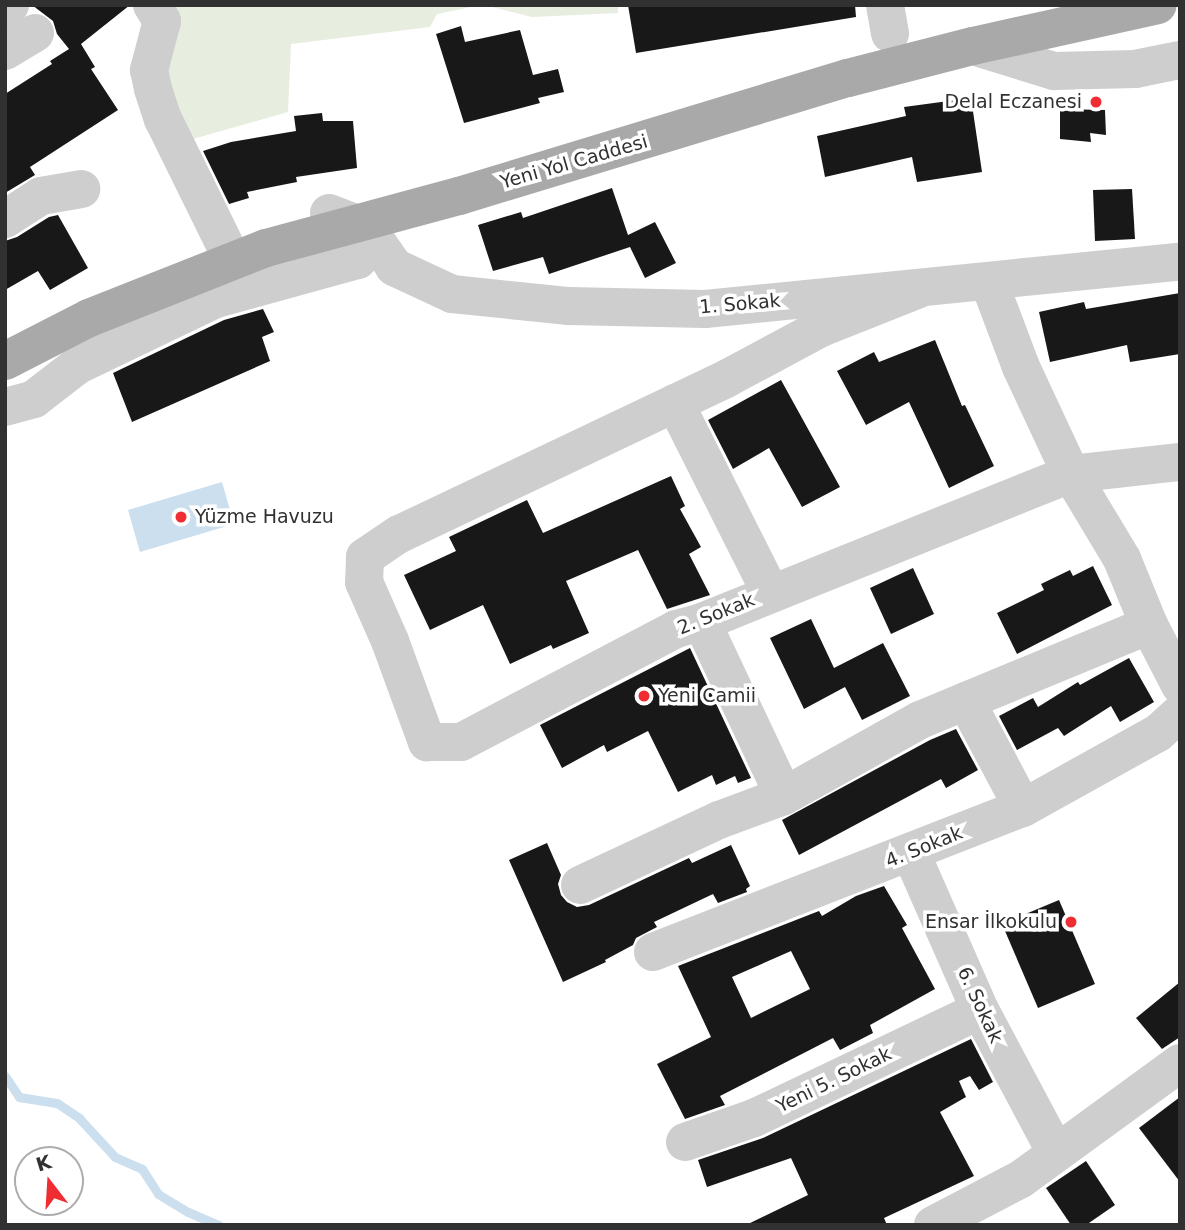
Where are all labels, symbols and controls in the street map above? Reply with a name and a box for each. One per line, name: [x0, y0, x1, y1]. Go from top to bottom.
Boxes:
place label: Delal Eczanesi: [944, 91, 1082, 113]
marker: Delal Eczanesi: [1088, 94, 1104, 110]
street label: Yeni Yol Caddesi: [498, 130, 650, 194]
street label: 1. Sokak: [699, 289, 781, 319]
place label: Yüzme Havuzu: [195, 506, 334, 528]
marker: Yüzme Havuzu: [173, 509, 189, 525]
street label: 2. Sokak: [674, 588, 758, 640]
place label: Yeni Camii: [658, 685, 756, 707]
marker: Yeni Camii: [636, 688, 652, 704]
street label: 4. Sokak: [882, 821, 966, 873]
place label: Ensar İlkokulu: [925, 911, 1057, 933]
marker: Ensar İlkokulu: [1063, 914, 1079, 930]
street label: 6. Sokak: [953, 963, 1007, 1047]
street label: Yeni 5. Sokak: [773, 1042, 895, 1118]
north arrow: [14, 1146, 84, 1216]
text: K: [33, 1150, 54, 1176]

